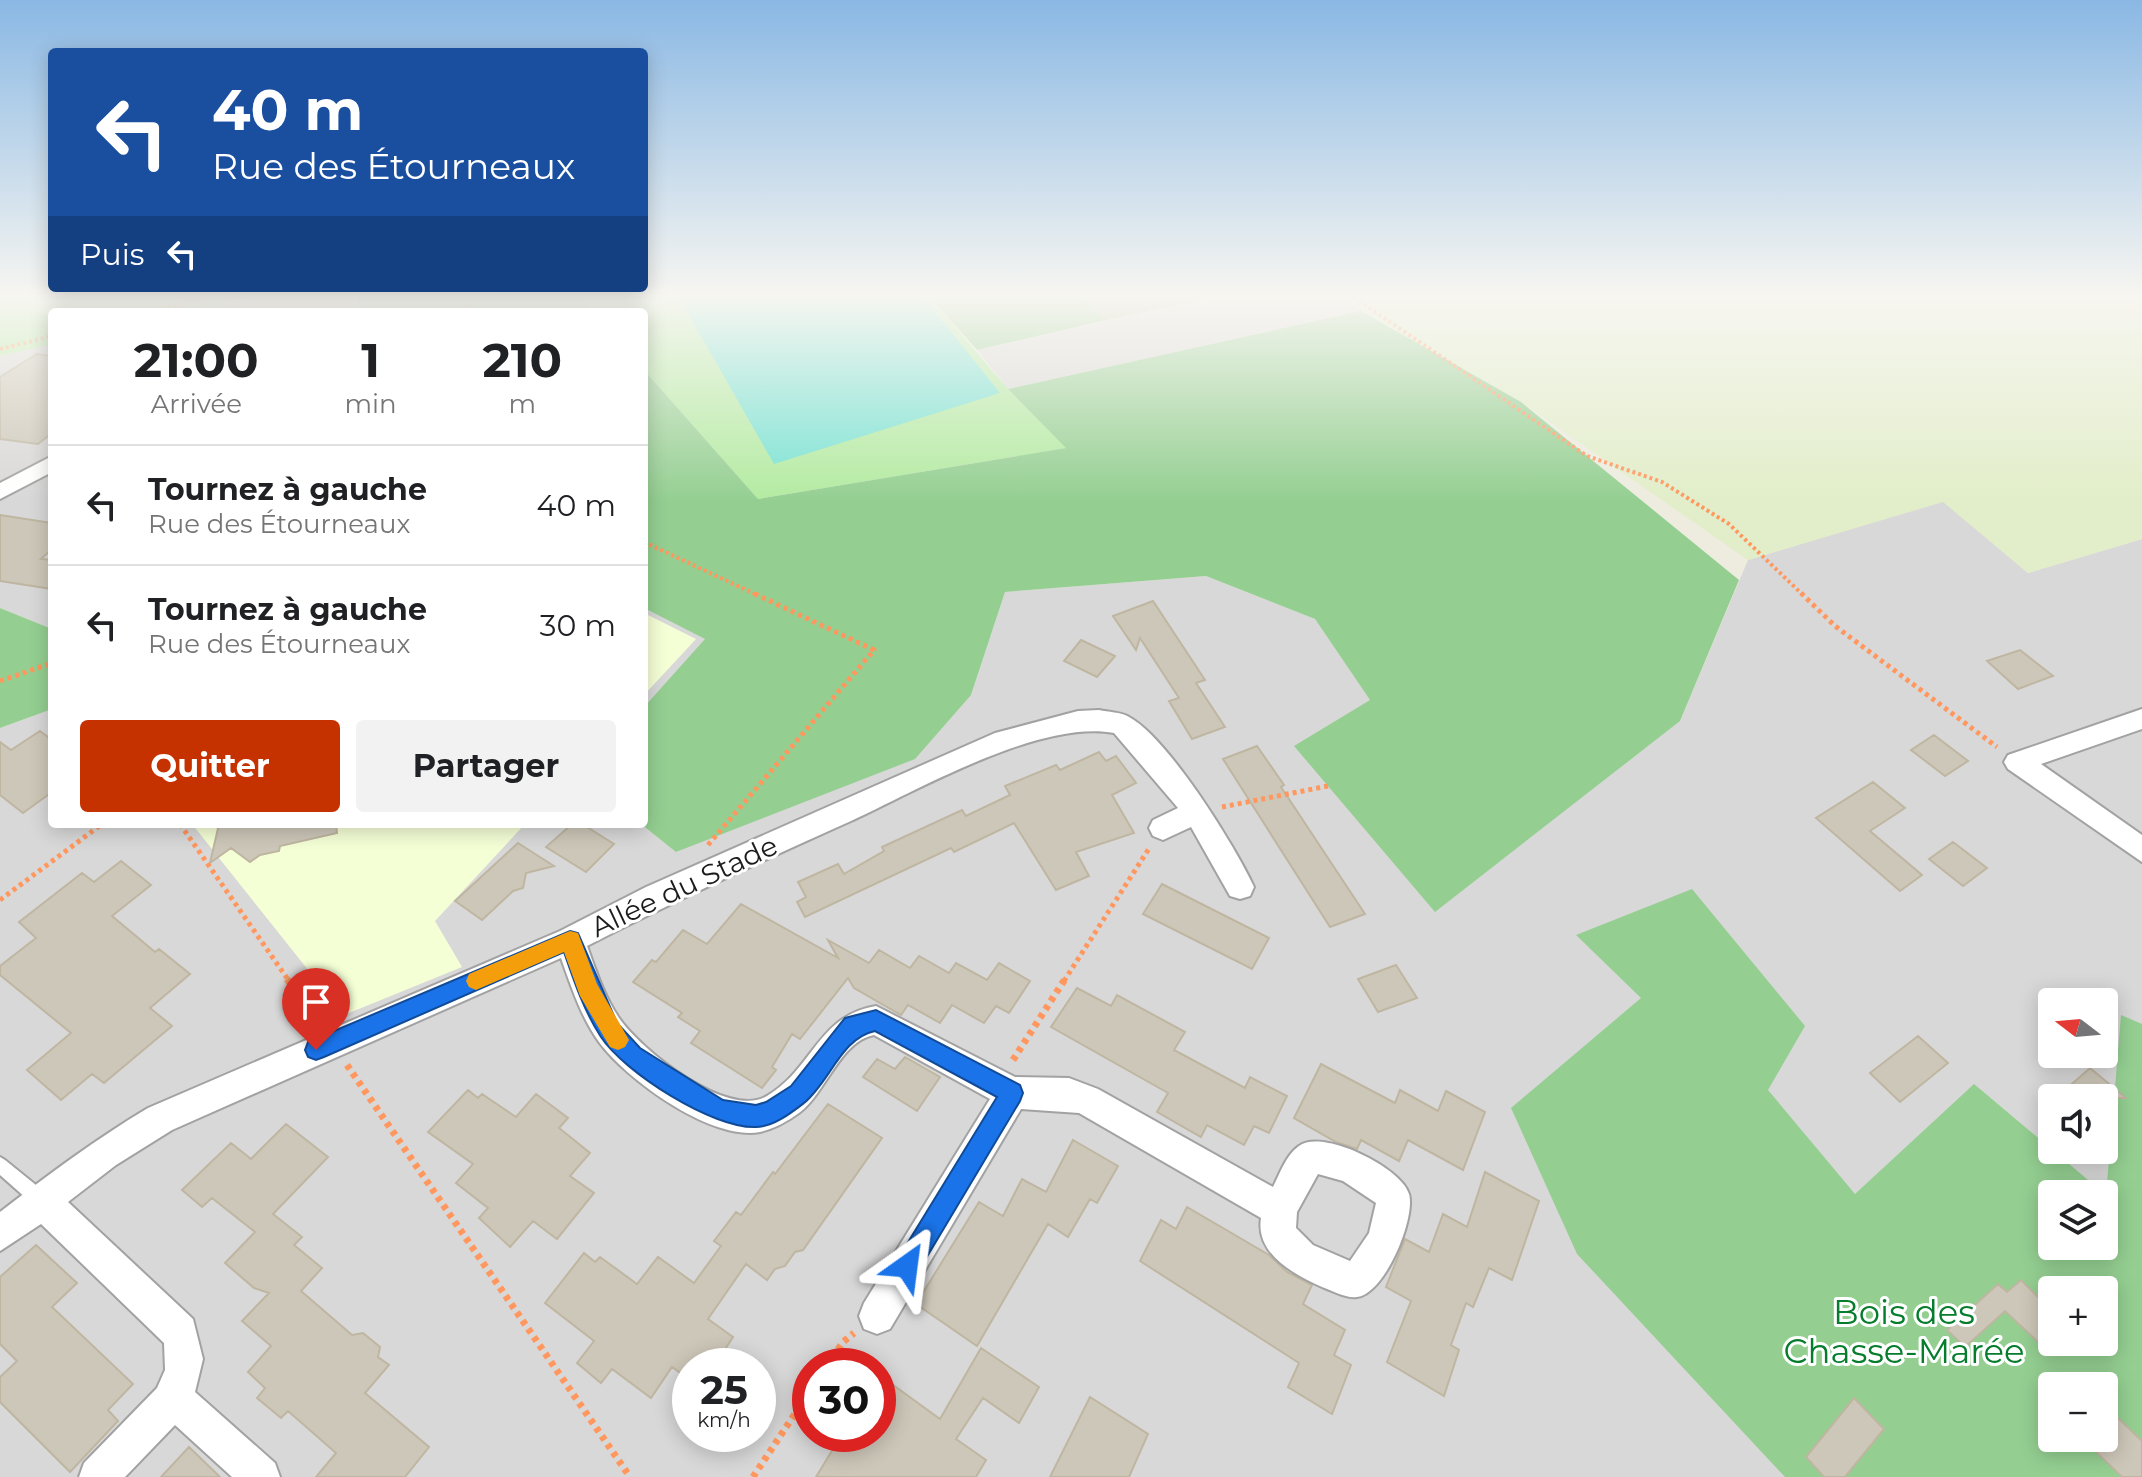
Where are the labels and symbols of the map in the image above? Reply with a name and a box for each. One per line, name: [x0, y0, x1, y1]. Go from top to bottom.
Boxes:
street label: Allée du Stade: [585, 828, 783, 944]
pin: [282, 968, 350, 1050]
north arrow: [2038, 988, 2118, 1068]
position arrow: [865, 1224, 949, 1308]
park label: Bois des Chasse-Marée: [1783, 1291, 2025, 1372]
speed limit sign: 30: [792, 1348, 896, 1452]

